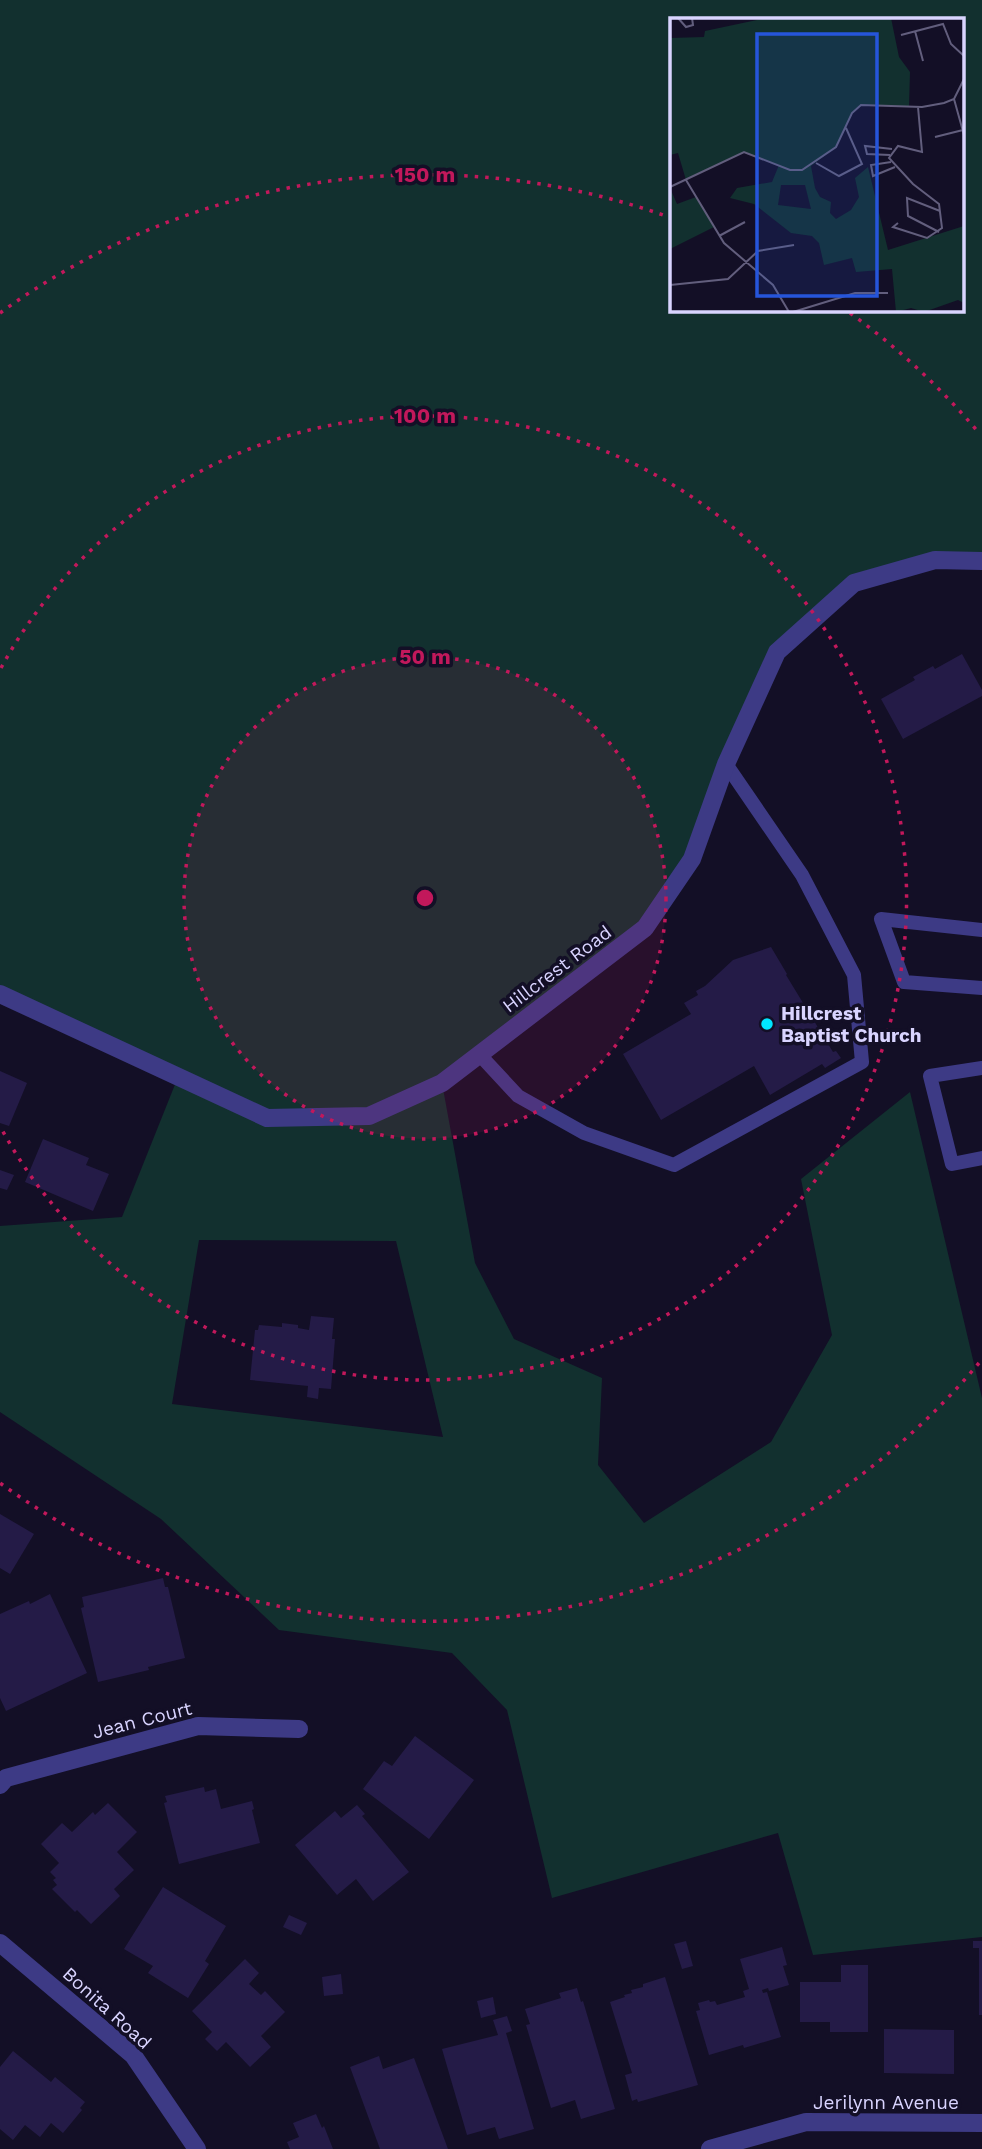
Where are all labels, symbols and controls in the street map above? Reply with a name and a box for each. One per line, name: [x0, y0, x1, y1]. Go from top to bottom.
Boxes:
inset map: [670, 18, 964, 312]
text: 150 m: [395, 162, 455, 187]
text: 100 m: [394, 403, 456, 428]
text: 50 m: [399, 644, 451, 669]
centre of rings: [413, 886, 437, 910]
street label: Hillcrest Road: [498, 921, 616, 1017]
place label: Hillcrest Baptist Church: [781, 1002, 922, 1047]
marker: Hillcrest Baptist Church: [759, 1016, 775, 1032]
street label: Jean Court: [90, 1697, 194, 1743]
street label: Bonita Road: [58, 1962, 156, 2054]
street label: Jerilynn Avenue: [813, 2091, 959, 2114]

